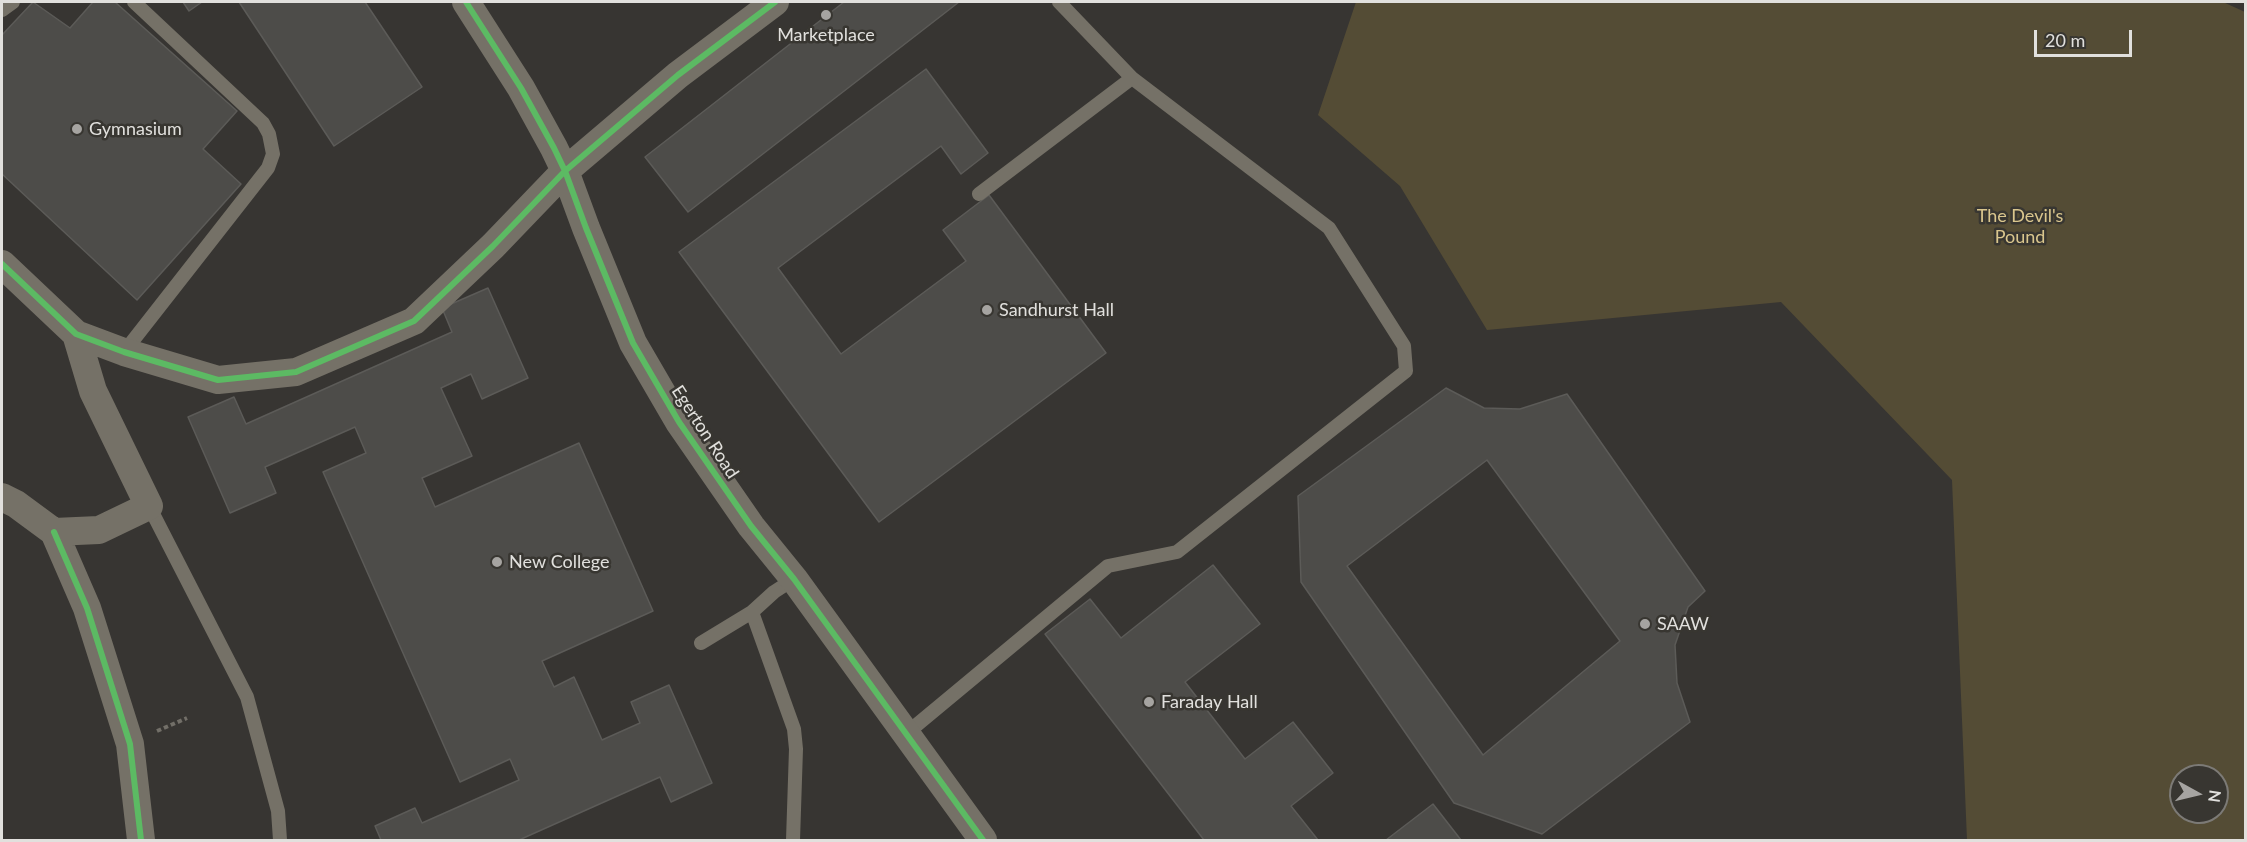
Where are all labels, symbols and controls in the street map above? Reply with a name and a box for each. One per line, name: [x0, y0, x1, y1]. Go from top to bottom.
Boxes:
marker: Marketplace: [819, 8, 833, 22]
scale bar: [2037, 18, 2134, 56]
place label: Marketplace: [777, 24, 875, 46]
text: 20 m: [2045, 29, 2085, 51]
place label: Gymnasium: [89, 118, 182, 140]
marker: Gymnasium: [70, 122, 84, 136]
park label: The Devil's Pound: [1977, 205, 2063, 248]
place label: Sandhurst Hall: [999, 299, 1114, 321]
marker: Sandhurst Hall: [980, 303, 994, 317]
street label: Egerton Road: [667, 381, 743, 483]
place label: New College: [509, 551, 609, 573]
marker: New College: [490, 555, 504, 569]
place label: SAAW: [1657, 613, 1709, 635]
marker: SAAW: [1638, 617, 1652, 631]
place label: Faraday Hall: [1161, 691, 1258, 713]
marker: Faraday Hall: [1142, 695, 1156, 709]
north arrow: [2169, 764, 2229, 824]
text: N: [2205, 789, 2226, 804]

